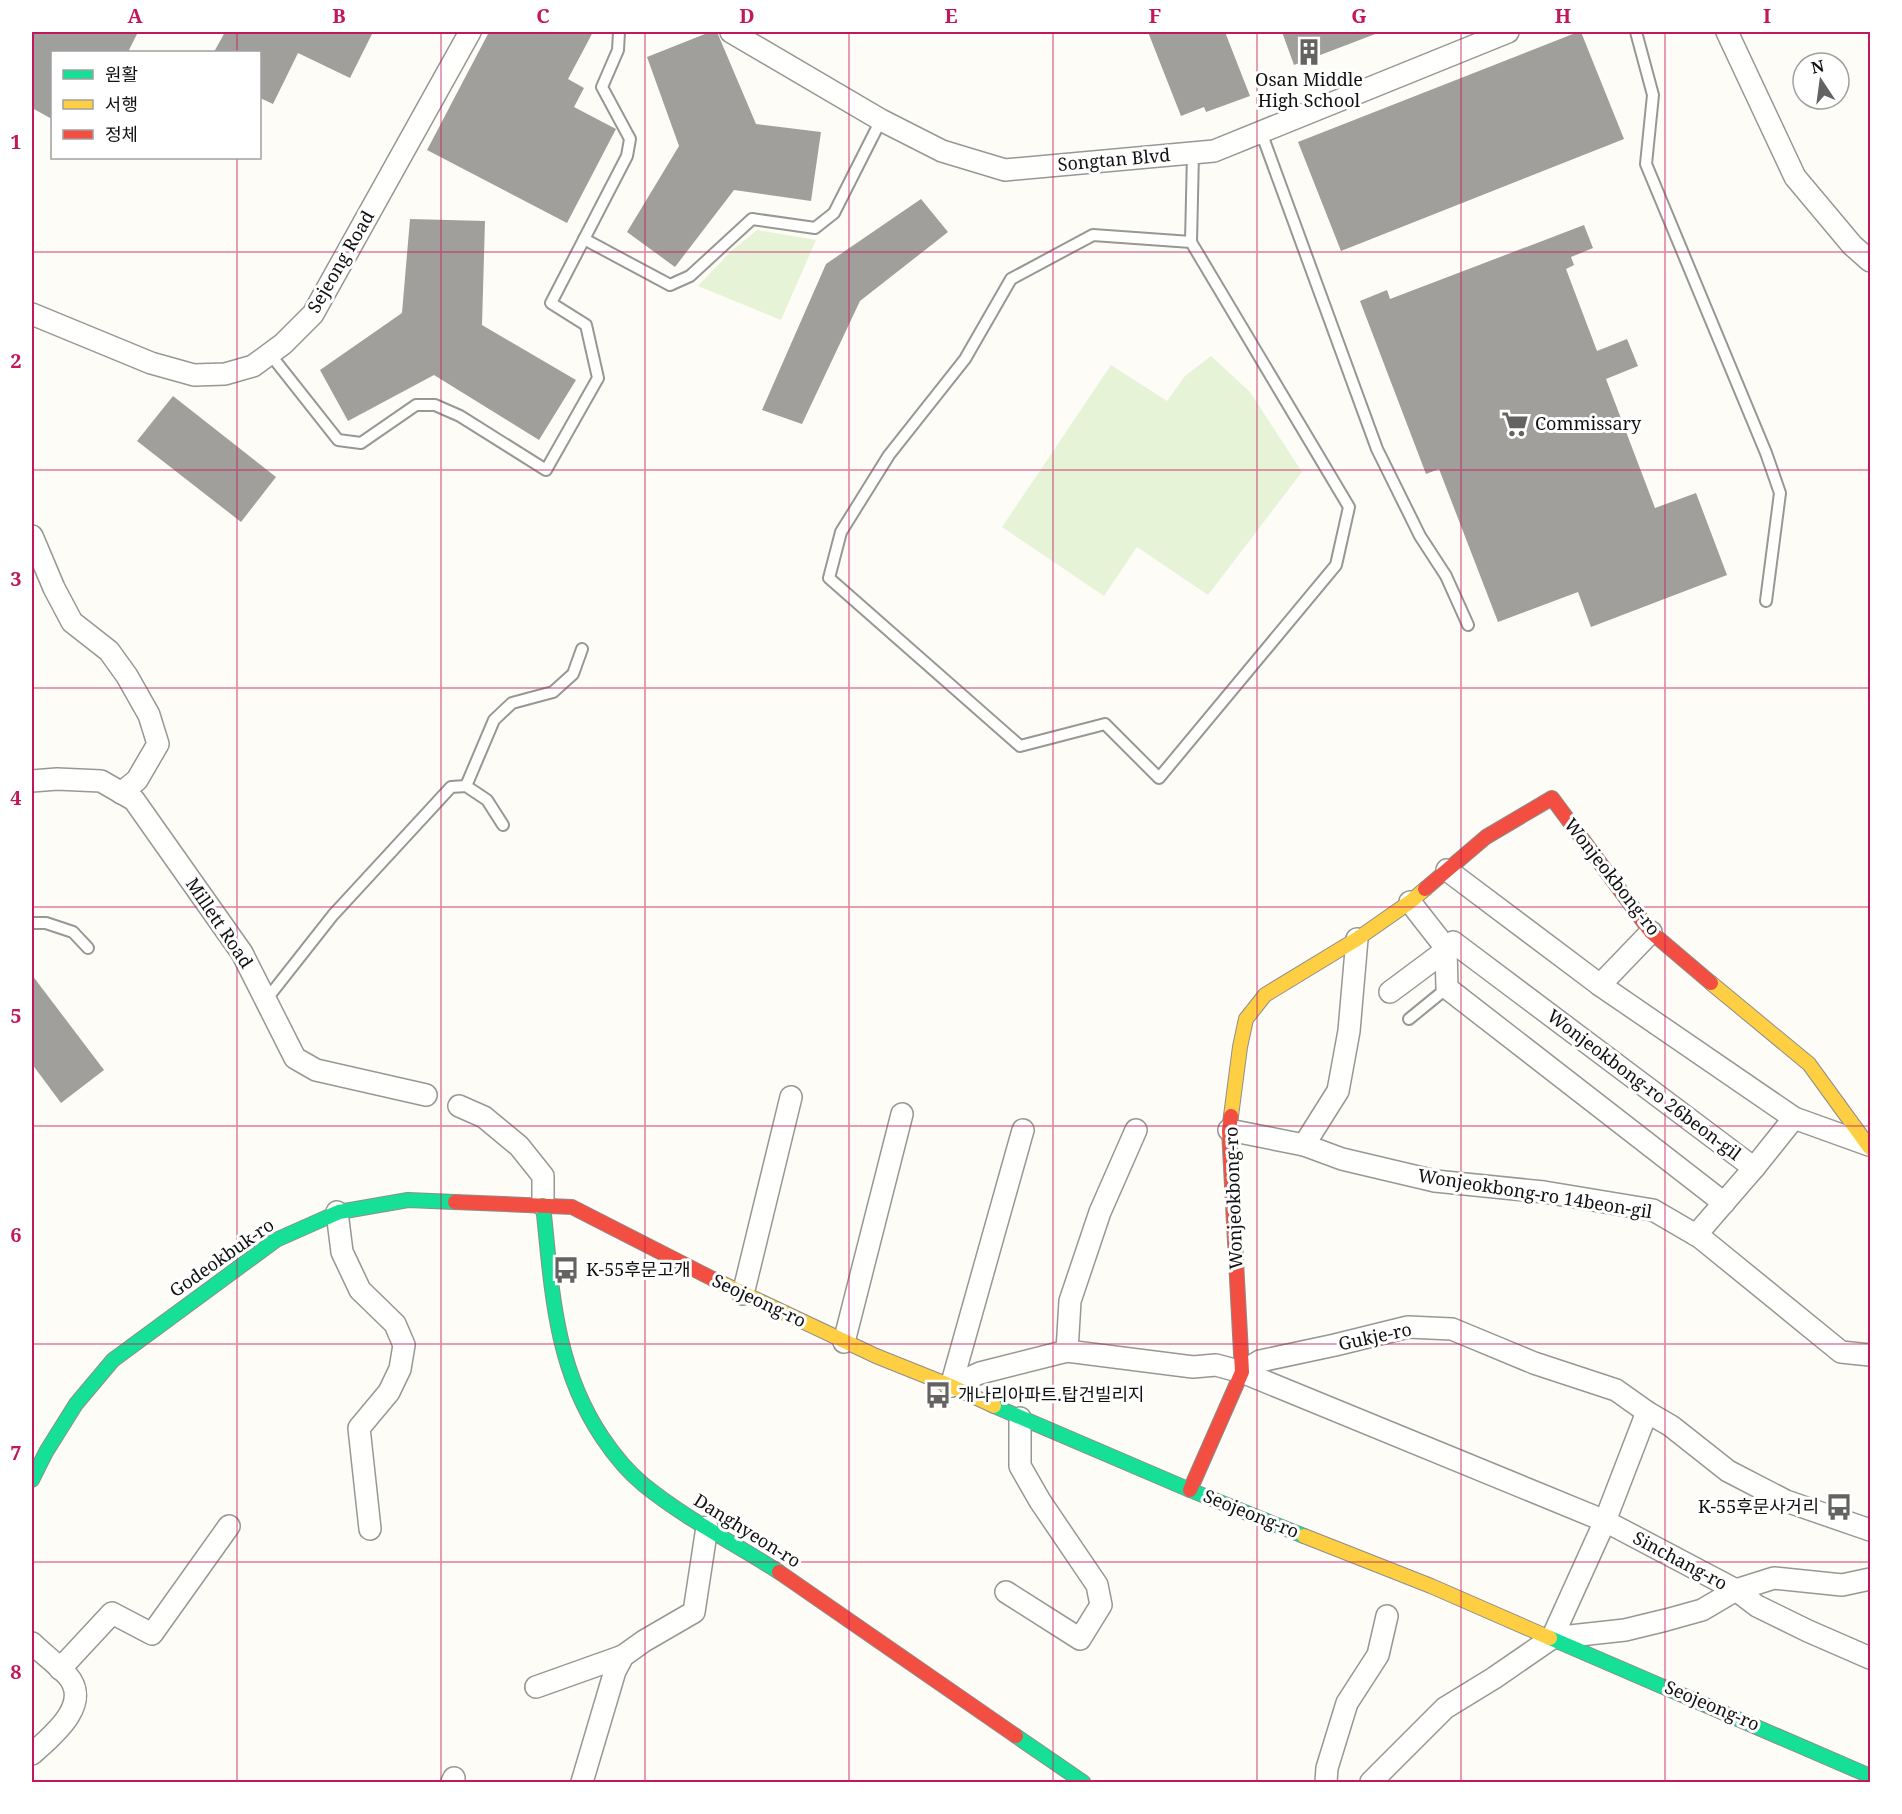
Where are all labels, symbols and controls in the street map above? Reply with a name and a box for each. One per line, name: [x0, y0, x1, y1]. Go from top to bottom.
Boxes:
text: A: [127, 2, 143, 29]
text: B: [332, 2, 346, 29]
text: C: [536, 2, 550, 29]
text: D: [739, 2, 755, 29]
text: E: [944, 2, 958, 29]
text: F: [1149, 2, 1161, 29]
text: G: [1351, 2, 1367, 29]
text: H: [1555, 2, 1571, 29]
text: I: [1763, 2, 1771, 29]
building icon: Osan Middle High School: [1294, 37, 1324, 67]
legend: [51, 51, 261, 159]
north arrow: [1791, 51, 1851, 111]
text: N: [1809, 54, 1827, 79]
text: 원활: [105, 62, 138, 86]
place label: Osan Middle High School: [1255, 67, 1363, 112]
text: 서행: [105, 92, 138, 116]
text: 정체: [105, 122, 138, 146]
text: 1: [10, 128, 22, 155]
street label: Songtan Blvd: [1057, 142, 1171, 176]
street label: Sejeong Road: [301, 206, 379, 317]
text: 2: [10, 347, 22, 374]
supermarket icon: Commissary: [1500, 409, 1530, 439]
place label: Commissary: [1535, 411, 1642, 435]
text: 3: [10, 565, 22, 592]
text: 4: [10, 784, 22, 811]
street label: Wonjeokbong-ro: [1559, 813, 1666, 940]
street label: Millett Road: [181, 873, 259, 972]
text: 5: [10, 1002, 22, 1029]
street label: Wonjeokbong-ro 26beon-gil: [1543, 1003, 1747, 1165]
street label: Wonjeokbong-ro: [1219, 1126, 1247, 1270]
street label: Wonjeokbong-ro 14beon-gil: [1416, 1163, 1654, 1223]
street label: Godeokbuk-ro: [164, 1212, 278, 1302]
text: 6: [10, 1221, 22, 1248]
bus stop icon: K-55후문고개: [551, 1255, 581, 1285]
place label: K-55후문고개: [586, 1257, 691, 1281]
street label: Seojeong-ro: [709, 1268, 810, 1332]
street label: Gukje-ro: [1336, 1317, 1414, 1355]
bus stop icon: 개나리아파트.탑건빌리지: [923, 1380, 953, 1410]
place label: 개나리아파트.탑건빌리지: [958, 1382, 1145, 1406]
text: 7: [10, 1439, 22, 1466]
street label: Seojeong-ro: [1200, 1483, 1303, 1543]
street label: Danghyeon-ro: [690, 1488, 806, 1573]
bus stop icon: K-55후문사거리: [1824, 1492, 1854, 1522]
place label: K-55후문사거리: [1698, 1494, 1819, 1518]
street label: Sinchang-ro: [1629, 1525, 1732, 1595]
text: 8: [10, 1658, 22, 1685]
street label: Seojeong-ro: [1661, 1674, 1764, 1736]

